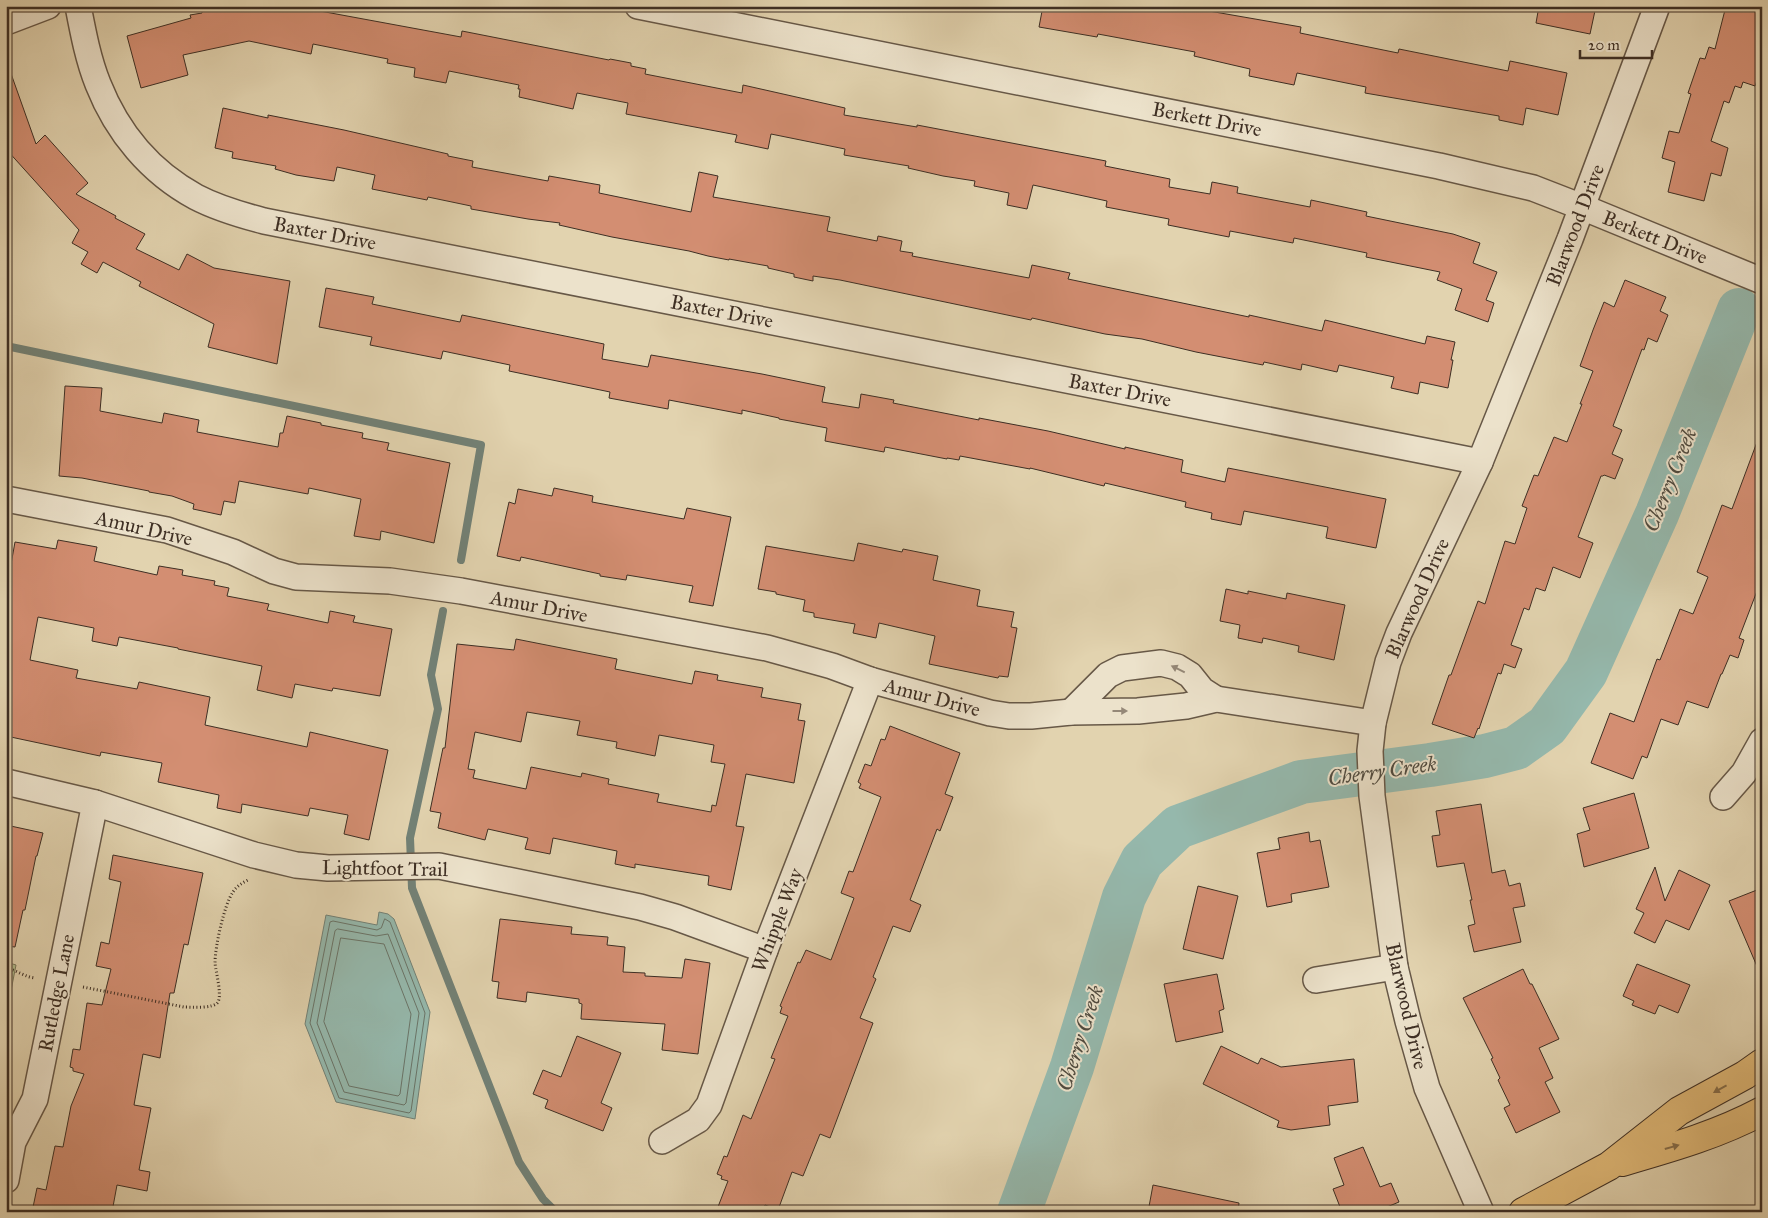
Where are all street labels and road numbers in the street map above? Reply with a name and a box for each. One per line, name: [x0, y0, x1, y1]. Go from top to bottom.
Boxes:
street label: Berkett Drive: [1150, 97, 1264, 141]
street label: Blarwood Drive: [1541, 161, 1609, 289]
street label: Berkett Drive: [1599, 205, 1711, 269]
street label: Baxter Drive: [272, 211, 378, 255]
street label: Baxter Drive: [669, 289, 775, 333]
street label: Baxter Drive: [1067, 368, 1173, 412]
street label: Amur Drive: [92, 505, 195, 551]
street label: Blarwood Drive: [1380, 534, 1454, 662]
street label: Amur Drive: [487, 585, 590, 627]
street label: Amur Drive: [880, 672, 983, 721]
street label: Lightfoot Trail: [322, 855, 449, 882]
street label: Whipple Way: [746, 864, 808, 975]
street label: Rutledge Lane: [33, 932, 80, 1054]
street label: Blarwood Drive: [1381, 941, 1433, 1071]

